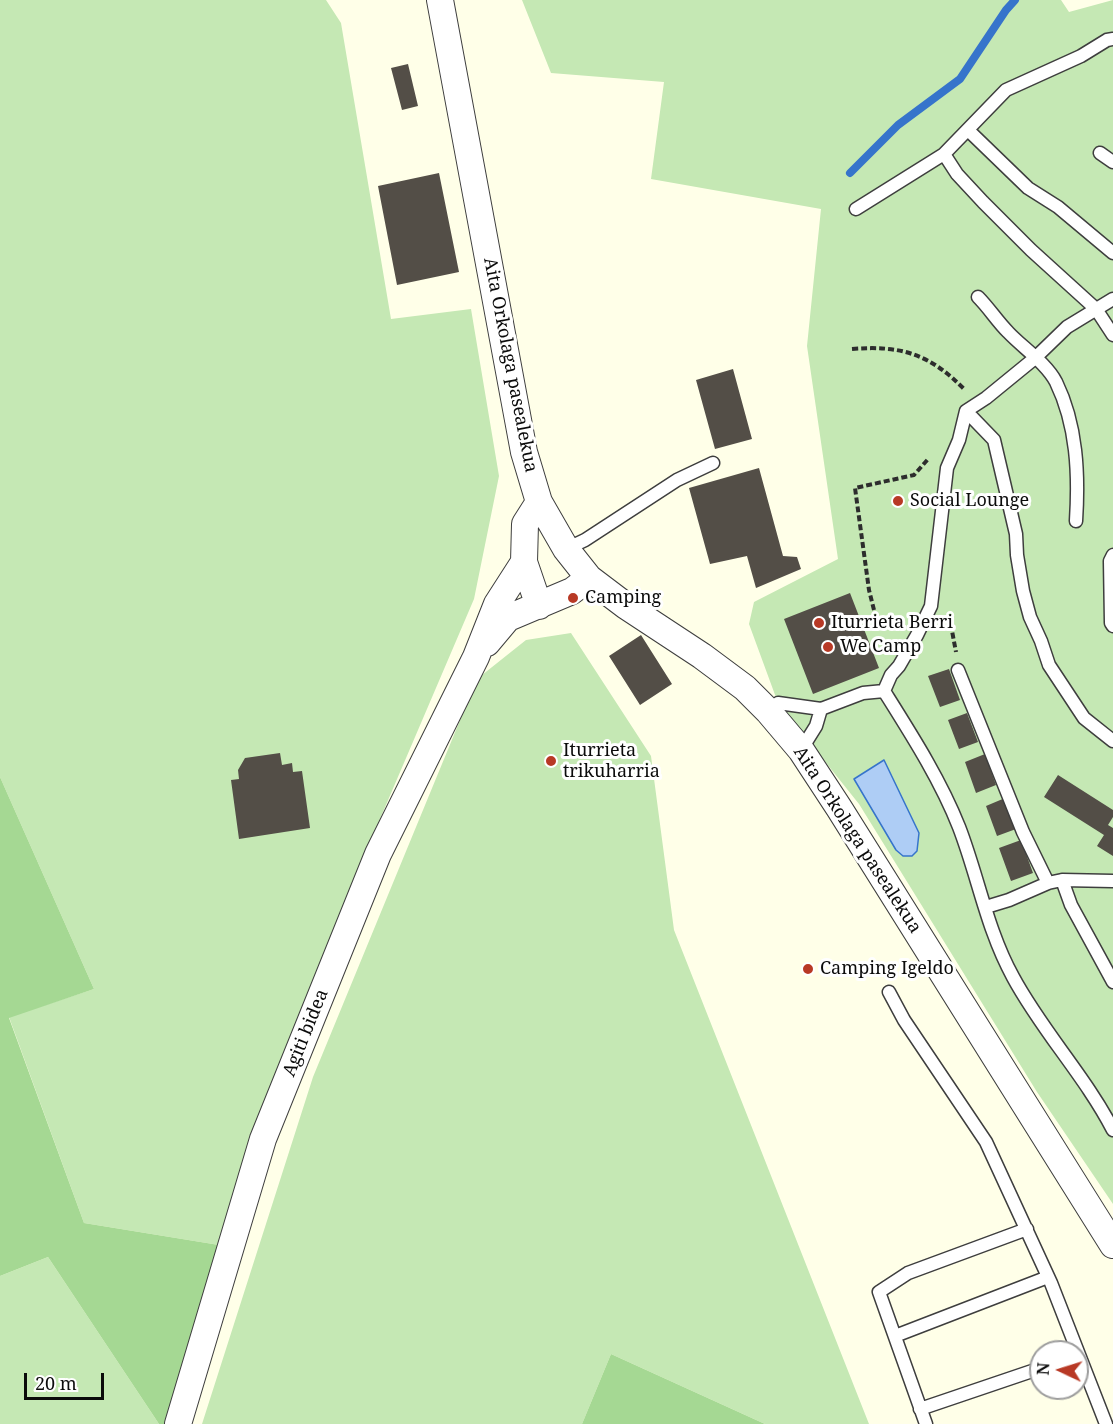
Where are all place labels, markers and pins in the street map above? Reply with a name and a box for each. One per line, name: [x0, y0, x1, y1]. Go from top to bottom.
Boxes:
place label: Social Lounge: [910, 490, 1029, 512]
marker: Social Lounge: [891, 494, 905, 508]
place label: Camping: [585, 587, 661, 609]
marker: Camping: [566, 591, 580, 605]
place label: Iturrieta Berri: [831, 612, 953, 634]
marker: Iturrieta Berri: [812, 616, 826, 630]
place label: We Camp: [840, 636, 921, 658]
marker: We Camp: [821, 640, 835, 654]
place label: Iturrieta trikuharria: [563, 740, 660, 783]
marker: Iturrieta trikuharria: [544, 754, 558, 768]
place label: Camping Igeldo: [820, 958, 954, 980]
marker: Camping Igeldo: [801, 962, 815, 976]

